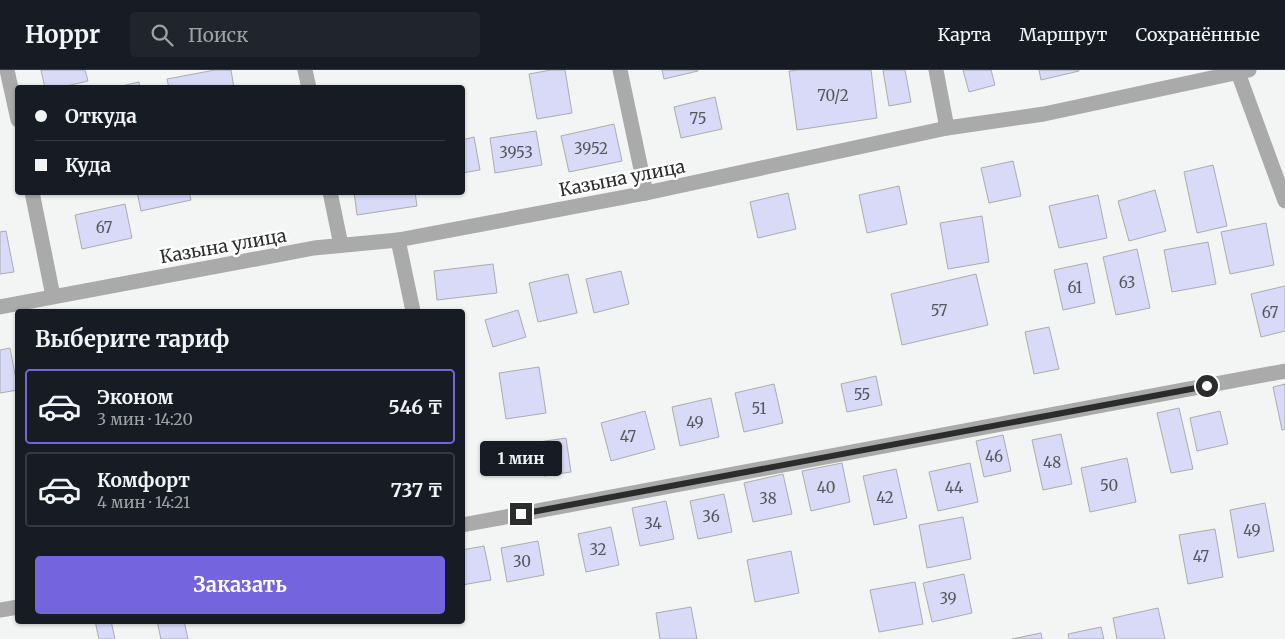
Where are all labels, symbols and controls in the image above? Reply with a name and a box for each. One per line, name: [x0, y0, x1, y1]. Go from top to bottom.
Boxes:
search box: [130, 12, 480, 57]
text: Hoppr: [25, 19, 100, 50]
icon: search: [148, 21, 176, 49]
text: Поиск: [188, 23, 248, 47]
text: Карта: [938, 23, 991, 46]
text: Маршрут: [1019, 23, 1107, 46]
text: Сохранённые: [1135, 23, 1260, 46]
house number: 70/2: [817, 86, 849, 105]
text: Откуда: [65, 104, 137, 128]
house number: 75: [690, 109, 706, 128]
house number: 3952: [574, 139, 608, 158]
house number: 3953: [499, 143, 533, 162]
text: Куда: [65, 153, 111, 177]
street label: Казына улица: [557, 154, 687, 202]
house number: 67: [96, 218, 113, 237]
street label: Казына улица: [158, 224, 288, 268]
house number: 63: [1119, 273, 1135, 292]
house number: 61: [1068, 278, 1083, 297]
house number: 57: [931, 301, 948, 320]
house number: 67: [1262, 303, 1279, 322]
text: Выберите тариф: [35, 325, 229, 353]
route start: [1196, 375, 1218, 397]
icon: car: [37, 384, 82, 429]
text: Эконом: [97, 385, 173, 409]
house number: 55: [854, 385, 870, 404]
text: 546 ₸: [389, 395, 443, 419]
house number: 51: [752, 399, 767, 418]
text: 3 мин · 14:20: [97, 409, 193, 429]
house number: 49: [686, 413, 704, 432]
house number: 47: [620, 427, 637, 446]
callout: 1 мин: [480, 442, 562, 476]
house number: 46: [985, 447, 1003, 466]
text: 1 мин: [497, 448, 545, 468]
house number: 48: [1043, 453, 1061, 472]
icon: car: [37, 467, 82, 512]
text: Комфорт: [97, 468, 190, 492]
house number: 50: [1100, 476, 1118, 495]
text: 737 ₸: [390, 478, 443, 502]
house number: 40: [817, 478, 835, 497]
house number: 44: [945, 478, 963, 497]
house number: 42: [876, 488, 894, 507]
house number: 38: [759, 489, 777, 508]
text: 4 мин · 14:21: [97, 492, 190, 512]
route end: [510, 503, 532, 525]
house number: 36: [702, 507, 720, 526]
house number: 34: [644, 514, 662, 533]
house number: 49: [1243, 521, 1261, 540]
house number: 32: [589, 540, 607, 559]
house number: 47: [1193, 547, 1210, 566]
house number: 30: [513, 552, 531, 571]
button: Заказать: [35, 556, 445, 614]
house number: 39: [939, 589, 957, 608]

